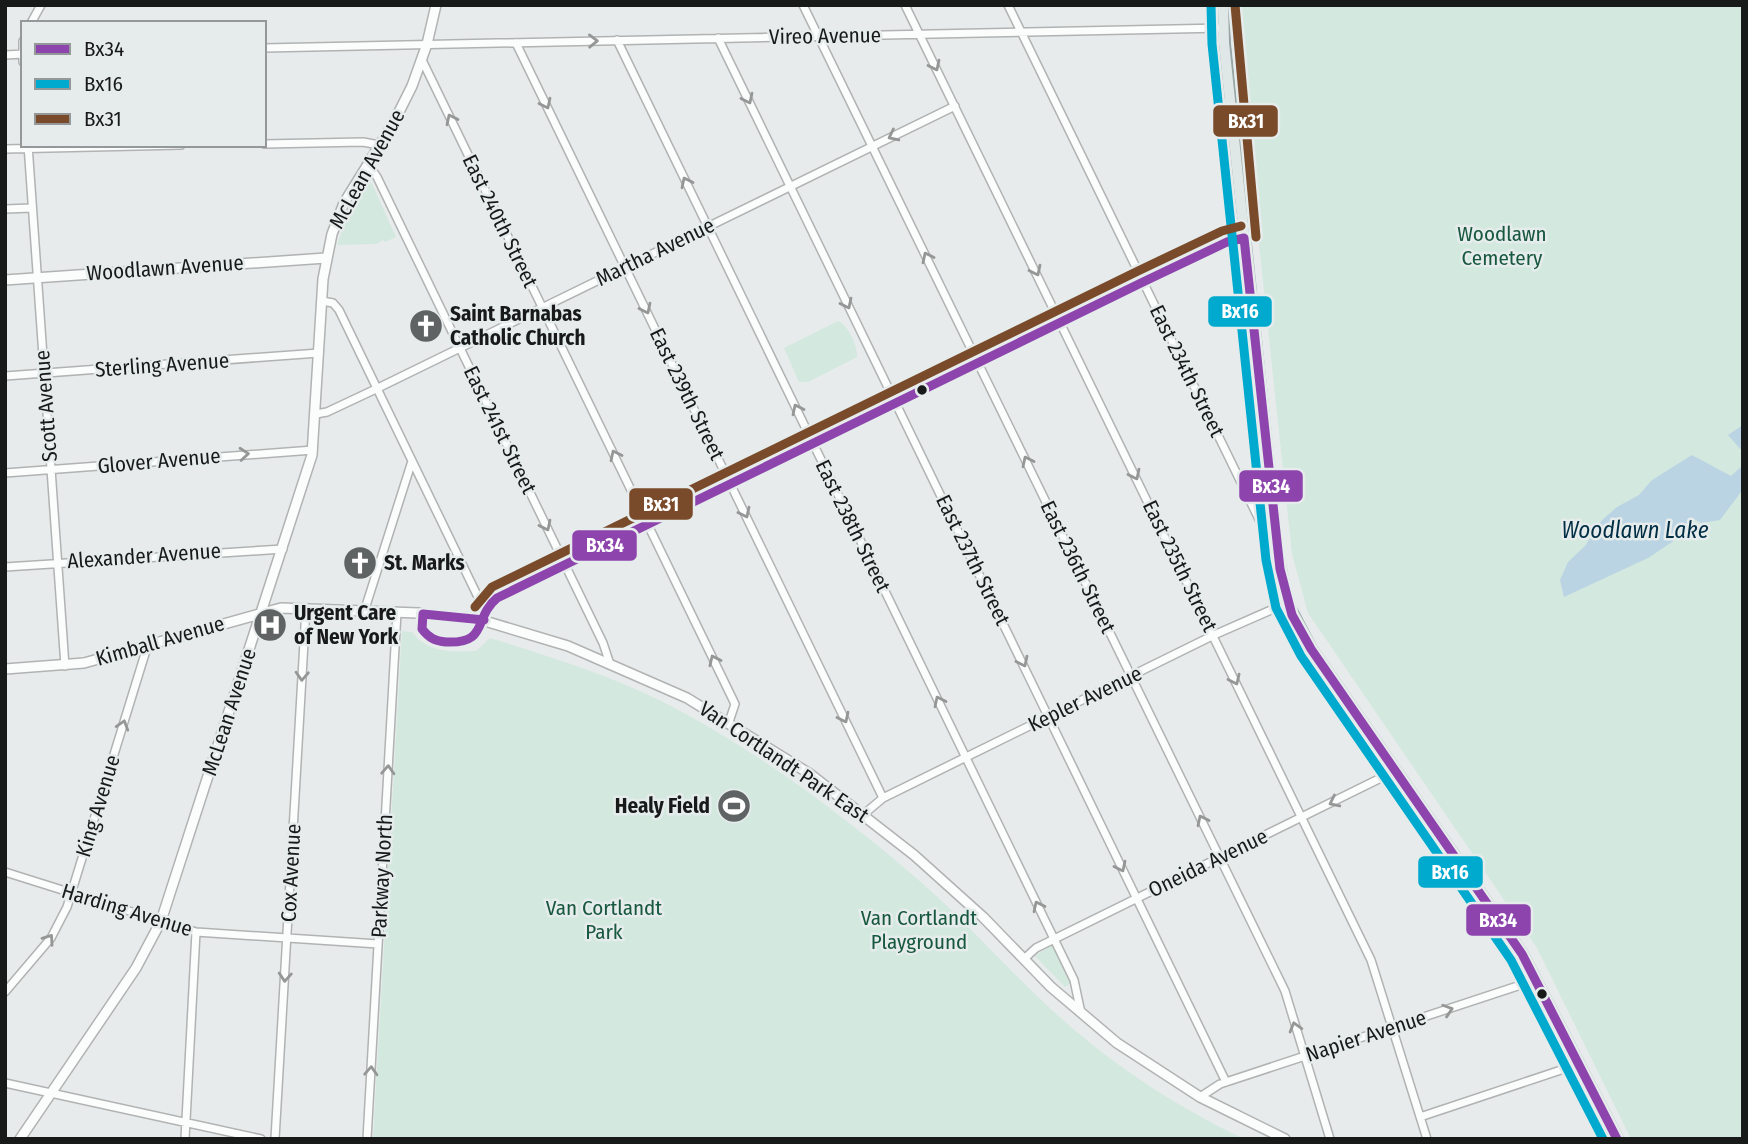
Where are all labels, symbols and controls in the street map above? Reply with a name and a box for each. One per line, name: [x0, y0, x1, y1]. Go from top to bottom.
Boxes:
legend: [21, 21, 266, 147]
street label: Vireo Avenue: [769, 22, 881, 50]
one-way arrow: [588, 33, 599, 48]
text: Bx34: [84, 36, 124, 62]
one-way arrow: [927, 59, 941, 71]
text: Bx16: [84, 71, 123, 97]
one-way arrow: [739, 92, 753, 104]
one-way arrow: [538, 97, 552, 109]
line badge: Bx31: [1212, 104, 1279, 138]
street label: McLean Avenue: [324, 105, 410, 233]
text: Bx31: [84, 106, 122, 132]
text: Bx31: [1228, 110, 1264, 133]
one-way arrow: [445, 114, 459, 126]
one-way arrow: [888, 127, 900, 141]
street label: East 240th Street: [457, 150, 544, 292]
one-way arrow: [680, 177, 694, 189]
street label: Martha Avenue: [591, 212, 719, 292]
park label: Woodlawn Cemetery: [1457, 221, 1547, 271]
street label: Woodlawn Avenue: [86, 250, 244, 286]
one-way arrow: [921, 252, 935, 264]
one-way arrow: [1027, 264, 1041, 276]
line badge: Bx16: [1207, 295, 1273, 328]
one-way arrow: [839, 297, 853, 309]
text: Bx16: [1221, 300, 1259, 323]
place label: Saint Barnabas Catholic Church: [450, 301, 586, 351]
street label: East 234th Street: [1144, 301, 1230, 441]
one-way arrow: [637, 302, 651, 314]
church icon: Saint Barnabas Catholic Church: [407, 307, 445, 345]
street label: East 239th Street: [644, 324, 730, 464]
street label: Sterling Avenue: [94, 347, 230, 383]
street label: Scott Avenue: [29, 349, 63, 463]
street label: East 241st Street: [458, 362, 542, 498]
unlabelled marker: [915, 383, 929, 397]
one-way arrow: [791, 404, 805, 416]
street label: Glover Avenue: [96, 443, 222, 479]
one-way arrow: [239, 447, 250, 462]
one-way arrow: [609, 450, 623, 462]
street label: East 238th Street: [810, 455, 896, 597]
one-way arrow: [1021, 456, 1035, 468]
one-way arrow: [1127, 468, 1141, 480]
line badge: Bx34: [1238, 469, 1304, 503]
text: Bx34: [1252, 475, 1290, 498]
line badge: Bx31: [628, 487, 694, 521]
street label: East 237th Street: [930, 490, 1016, 630]
text: Bx31: [643, 493, 679, 516]
street label: East 235th Street: [1137, 496, 1223, 636]
street label: East 236th Street: [1035, 497, 1121, 638]
one-way arrow: [737, 506, 751, 518]
water label: Woodlawn Lake: [1561, 516, 1709, 544]
one-way arrow: [538, 519, 552, 531]
line badge: Bx34: [571, 529, 638, 562]
text: Bx34: [586, 534, 624, 557]
street label: Alexander Avenue: [66, 538, 222, 574]
church icon: St. Marks: [341, 544, 379, 582]
place label: St. Marks: [384, 550, 465, 576]
place label: Urgent Care of New York: [294, 600, 398, 650]
hospital icon: Urgent Care of New York: [251, 606, 289, 644]
street label: Kimball Avenue: [93, 610, 227, 672]
street label: McLean Avenue: [196, 645, 262, 779]
one-way arrow: [708, 655, 722, 667]
one-way arrow: [1014, 655, 1028, 667]
street label: Kepler Avenue: [1024, 660, 1146, 738]
one-way arrow: [295, 671, 310, 682]
one-way arrow: [1226, 673, 1240, 685]
street label: Van Cortlandt Park East: [694, 696, 874, 829]
one-way arrow: [933, 696, 947, 708]
one-way arrow: [836, 711, 850, 723]
one-way arrow: [115, 720, 129, 732]
street label: King Avenue: [70, 752, 126, 860]
one-way arrow: [380, 764, 395, 775]
sports icon: Healy Field: [715, 787, 753, 825]
place label: Healy Field: [615, 793, 710, 819]
one-way arrow: [1329, 794, 1341, 808]
street label: Parkway North: [366, 813, 398, 939]
one-way arrow: [1196, 815, 1210, 827]
street label: Cox Avenue: [275, 823, 307, 923]
street label: Oneida Avenue: [1144, 823, 1272, 903]
line badge: Bx16: [1417, 855, 1484, 889]
one-way arrow: [1113, 860, 1127, 872]
text: Bx16: [1431, 861, 1469, 884]
street label: Harding Avenue: [59, 878, 195, 942]
park label: Van Cortlandt Park: [546, 895, 662, 945]
one-way arrow: [1032, 901, 1046, 913]
line badge: Bx34: [1465, 903, 1532, 937]
park label: Van Cortlandt Playground: [861, 905, 977, 955]
text: Bx34: [1479, 909, 1517, 932]
one-way arrow: [41, 934, 54, 947]
one-way arrow: [278, 972, 293, 983]
unlabelled marker: [1535, 987, 1549, 1001]
one-way arrow: [1442, 1003, 1454, 1018]
street label: Napier Avenue: [1302, 1004, 1430, 1068]
one-way arrow: [1289, 1021, 1304, 1033]
one-way arrow: [363, 1065, 378, 1076]

